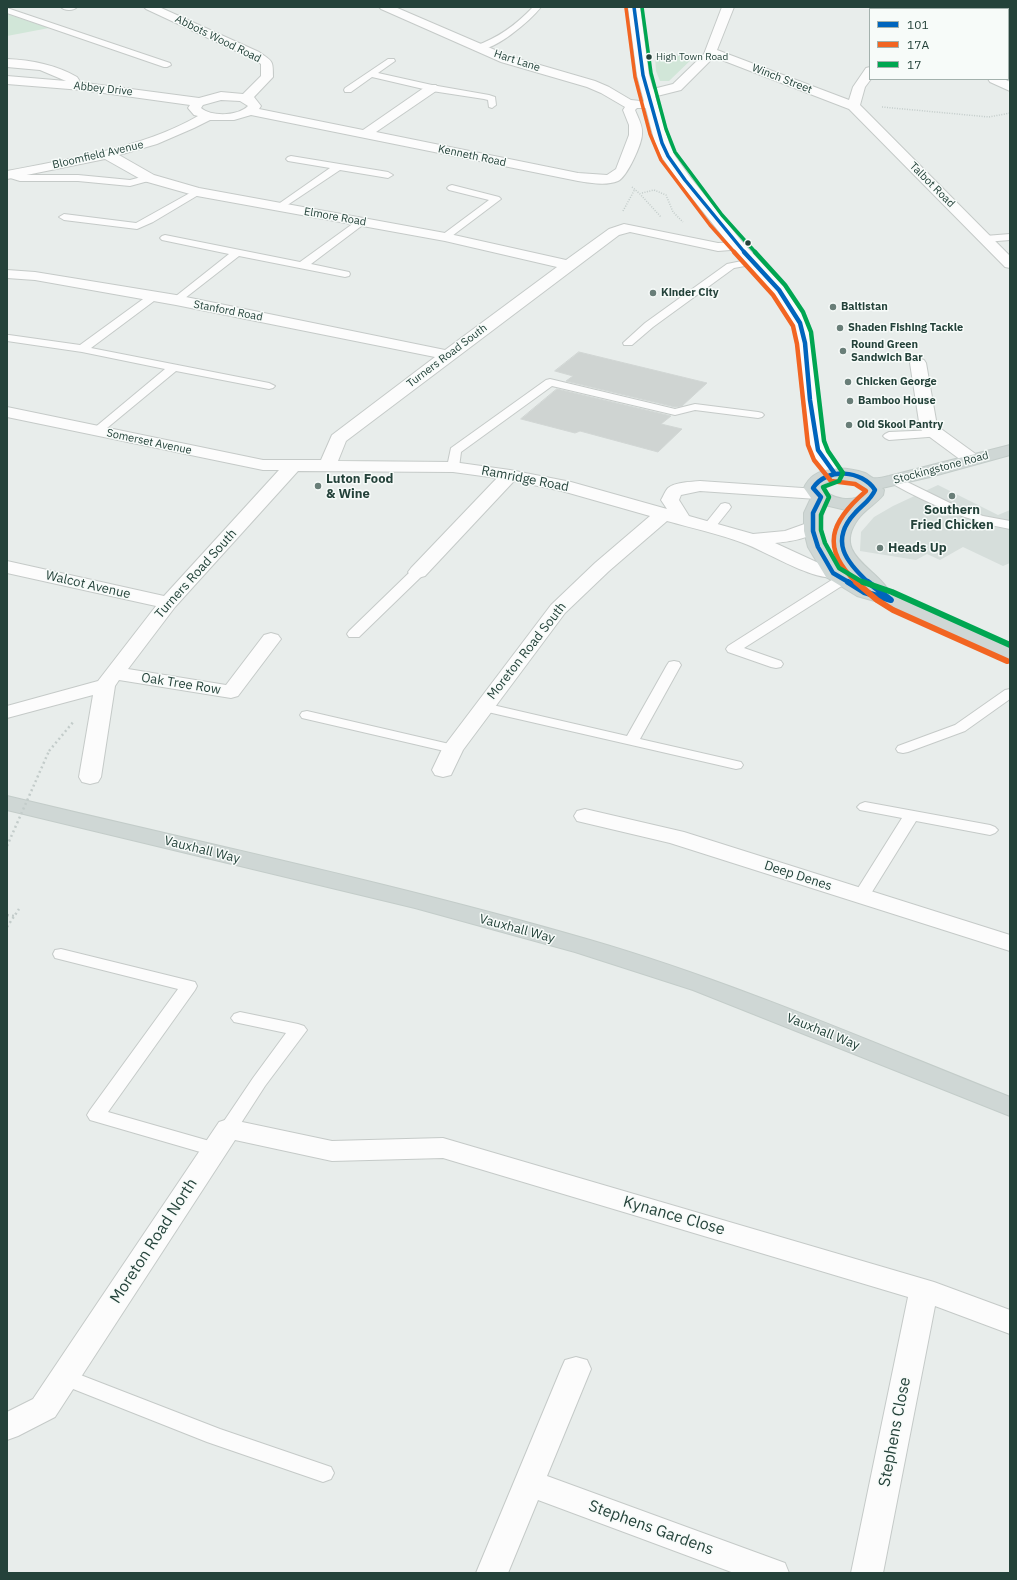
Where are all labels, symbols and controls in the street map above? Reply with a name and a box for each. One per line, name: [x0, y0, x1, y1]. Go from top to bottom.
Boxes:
legend: [869, 8, 1009, 80]
street label: Abbots Wood Road: [173, 12, 263, 66]
text: 101: [907, 17, 929, 32]
text: 17A: [907, 37, 929, 52]
street label: Hart Lane: [492, 47, 542, 75]
place label: High Town Road: [656, 51, 728, 63]
marker: High Town Road: [644, 52, 654, 62]
text: 17: [907, 57, 921, 72]
street label: Winch Street: [750, 61, 814, 97]
street label: Abbey Drive: [73, 79, 133, 99]
street label: Bloomfield Avenue: [51, 138, 145, 172]
street label: Kenneth Road: [437, 142, 507, 170]
street label: Talbot Road: [907, 160, 957, 210]
street label: Elmore Road: [303, 205, 367, 229]
unlabelled marker: [743, 238, 753, 248]
place label: Kinder City: [661, 286, 719, 300]
marker: Kinder City: [648, 288, 658, 298]
street label: Stanford Road: [192, 298, 264, 324]
place label: Baltistan: [841, 300, 888, 314]
marker: Baltistan: [828, 302, 838, 312]
place label: Shaden Fishing Tackle: [848, 321, 963, 335]
street label: Turners Road South: [404, 322, 490, 390]
marker: Shaden Fishing Tackle: [835, 323, 845, 333]
place label: Round Green Sandwich Bar: [851, 338, 923, 364]
marker: Round Green Sandwich Bar: [838, 346, 848, 356]
place label: Chicken George: [856, 375, 937, 389]
marker: Chicken George: [843, 377, 853, 387]
place label: Bamboo House: [858, 394, 936, 408]
marker: Bamboo House: [845, 396, 855, 406]
place label: Old Skool Pantry: [857, 418, 943, 432]
marker: Old Skool Pantry: [844, 420, 854, 430]
street label: Somerset Avenue: [105, 427, 193, 457]
street label: Stockingstone Road: [892, 449, 990, 487]
street label: Ramridge Road: [480, 463, 570, 495]
place label: Luton Food & Wine: [326, 471, 393, 502]
marker: Luton Food & Wine: [313, 481, 323, 491]
marker: Southern Fried Chicken: [947, 491, 957, 501]
place label: Southern Fried Chicken: [910, 502, 994, 533]
street label: Turners Road South: [152, 526, 240, 622]
place label: Heads Up: [888, 540, 947, 556]
marker: Heads Up: [875, 543, 885, 553]
street label: Walcot Avenue: [44, 568, 132, 602]
street label: Moreton Road South: [484, 599, 570, 703]
street label: Oak Tree Row: [140, 670, 222, 698]
street label: Vauxhall Way: [162, 833, 242, 867]
street label: Deep Denes: [762, 858, 834, 894]
street label: Vauxhall Way: [477, 911, 557, 947]
street label: Vauxhall Way: [784, 1010, 862, 1054]
street label: Moreton Road North: [106, 1175, 202, 1307]
street label: Kynance Close: [621, 1192, 727, 1240]
street label: Stephens Close: [875, 1376, 915, 1488]
street label: Stephens Gardens: [586, 1496, 716, 1560]

